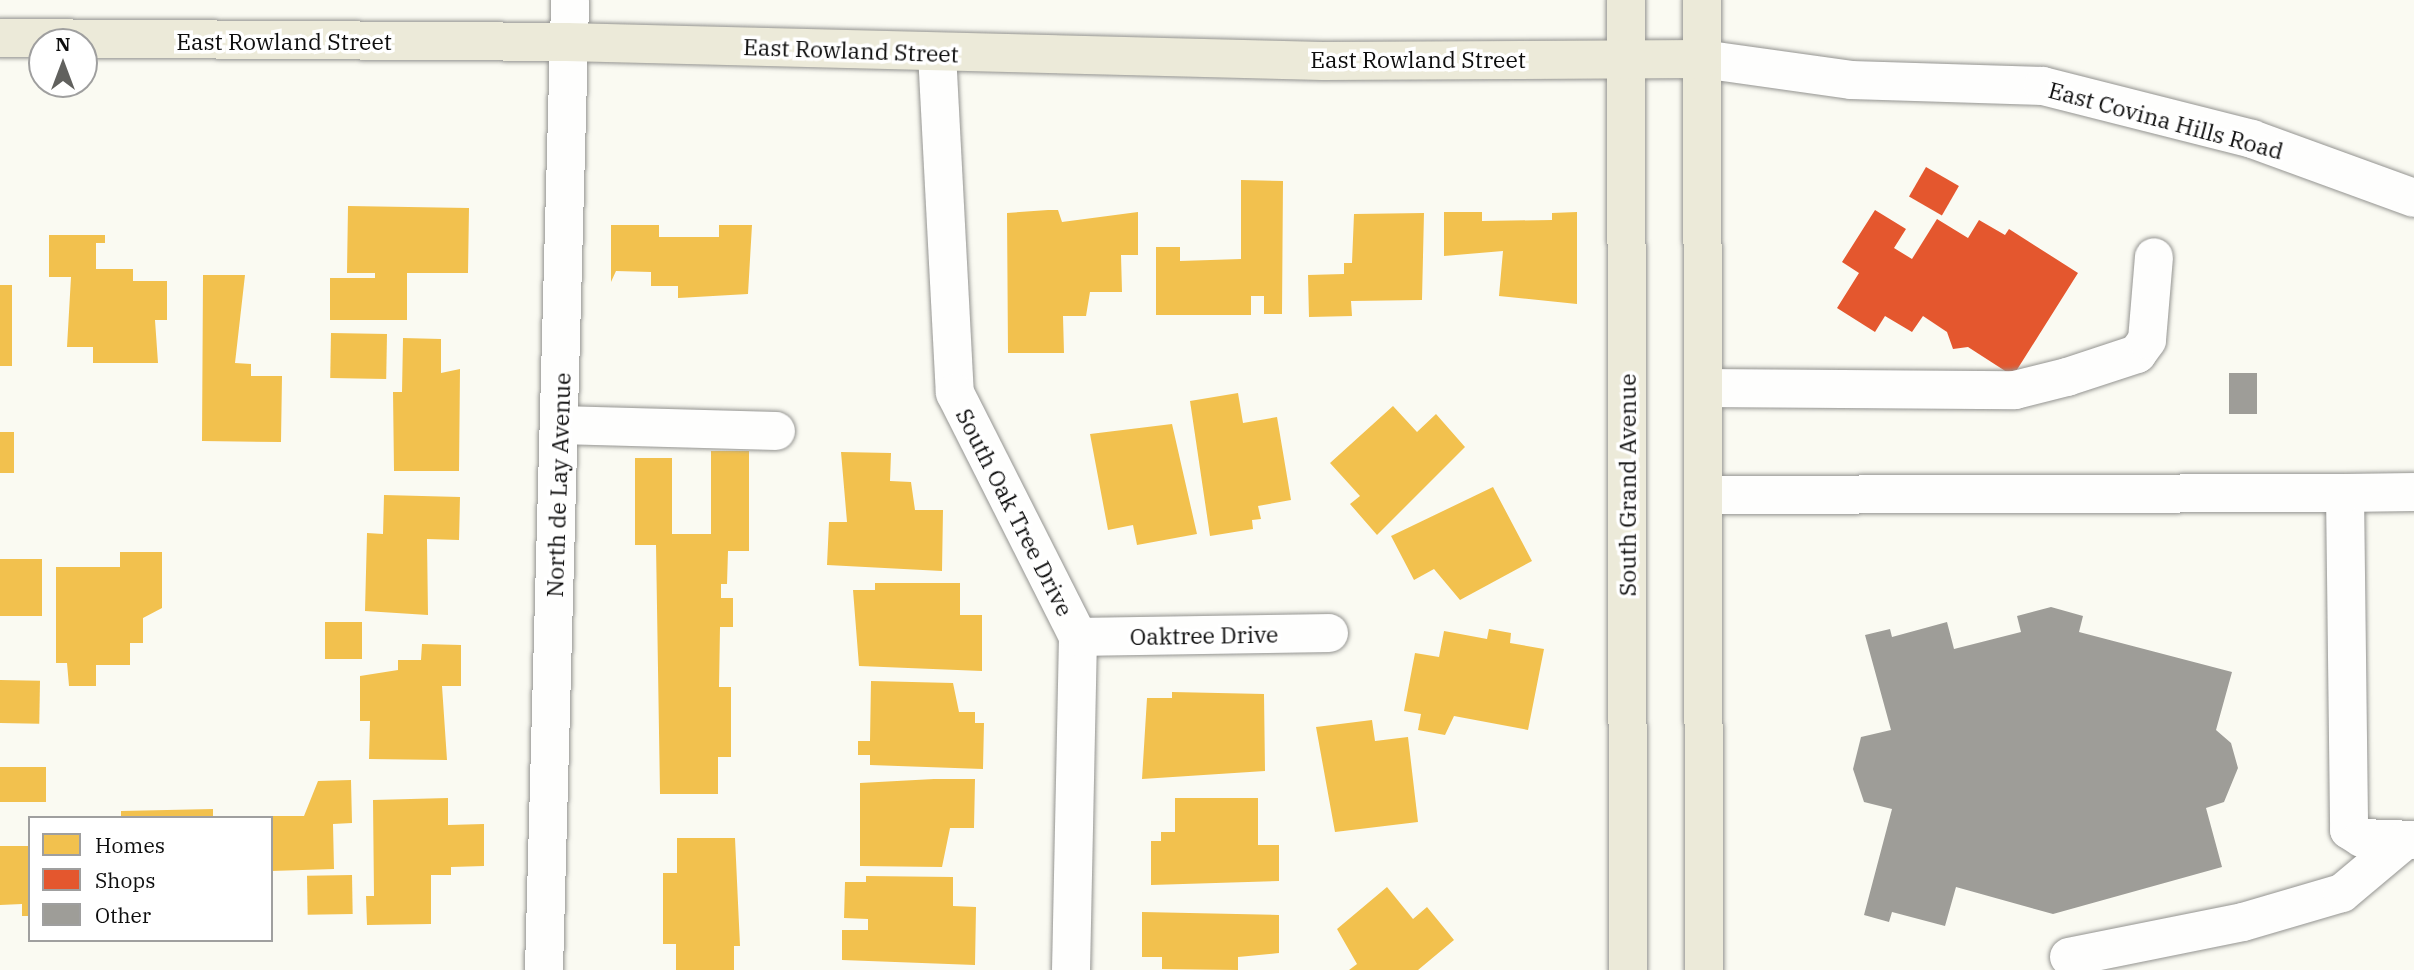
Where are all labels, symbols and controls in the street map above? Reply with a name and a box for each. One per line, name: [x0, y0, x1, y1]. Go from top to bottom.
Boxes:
street label: East Rowland Street: [176, 27, 392, 55]
north arrow: [28, 28, 98, 98]
text: N: [55, 32, 71, 56]
street label: East Rowland Street: [743, 32, 959, 68]
street label: East Rowland Street: [1310, 45, 1526, 73]
street label: East Covina Hills Road: [2046, 75, 2286, 165]
street label: North de Lay Avenue: [540, 372, 576, 598]
street label: South Grand Avenue: [1613, 374, 1641, 596]
street label: South Oak Tree Drive: [951, 404, 1079, 620]
street label: Oaktree Drive: [1129, 620, 1279, 650]
legend: [28, 816, 273, 942]
text: Homes: [95, 831, 165, 859]
text: Shops: [95, 866, 155, 894]
text: Other: [95, 901, 151, 929]

